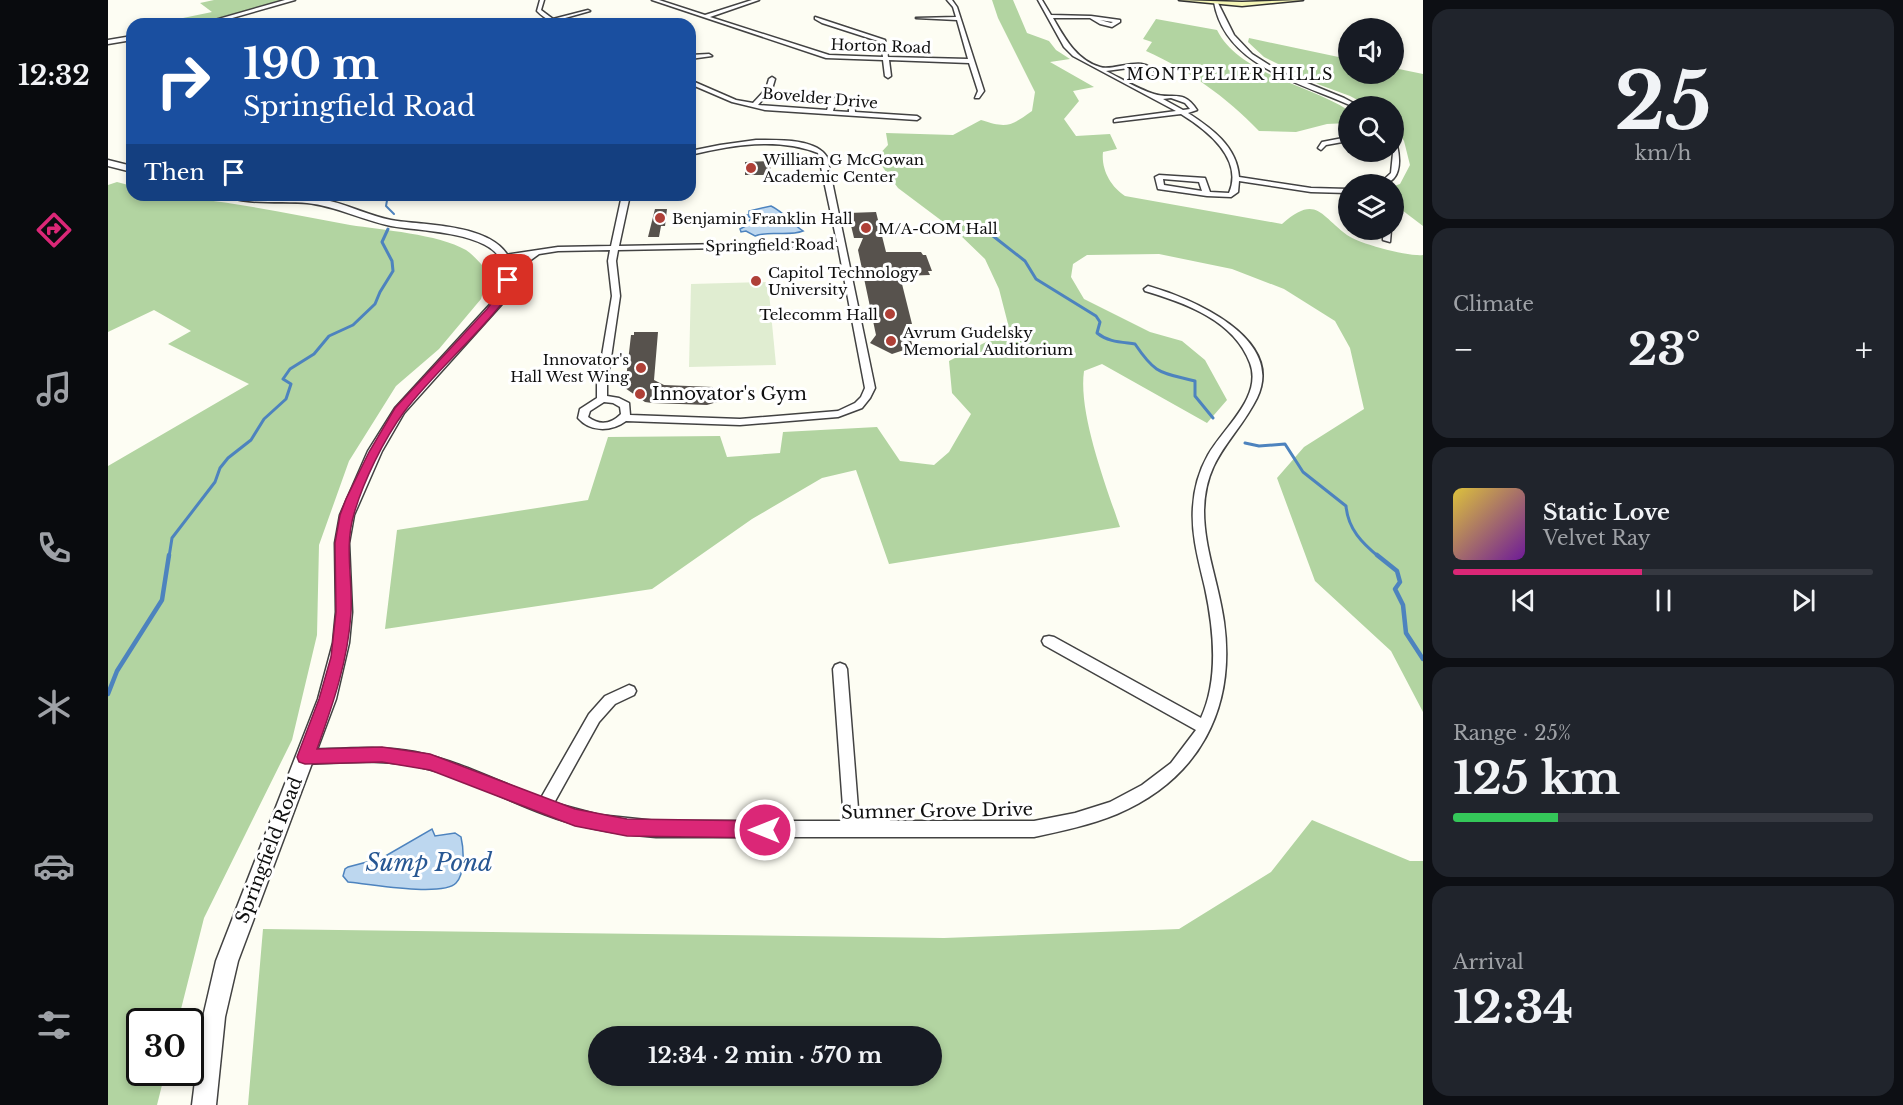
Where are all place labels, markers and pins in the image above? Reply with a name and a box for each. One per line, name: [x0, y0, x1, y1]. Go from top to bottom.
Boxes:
place label: William G McGowan Academic Center: [762, 150, 924, 186]
marker: William G McGowan Academic Center: [744, 161, 758, 175]
place label: Benjamin Franklin Hall: [672, 209, 853, 228]
marker: Benjamin Franklin Hall: [653, 211, 667, 225]
place label: M/A-COM Hall: [878, 219, 998, 238]
marker: M/A-COM Hall: [859, 221, 873, 235]
pin: [482, 254, 533, 305]
place label: Capitol Technology University: [768, 263, 919, 299]
marker: Capitol Technology University: [749, 274, 763, 288]
place label: Telecomm Hall: [759, 305, 878, 324]
marker: Telecomm Hall: [883, 307, 897, 321]
place label: Avrum Gudelsky Memorial Auditorium: [902, 323, 1073, 359]
marker: Avrum Gudelsky Memorial Auditorium: [884, 334, 898, 348]
place label: Innovator's Hall West Wing: [510, 350, 630, 386]
marker: Innovator's Hall West Wing: [634, 361, 648, 375]
place label: Innovator's Gym: [652, 383, 807, 405]
marker: Innovator's Gym: [633, 387, 647, 401]

